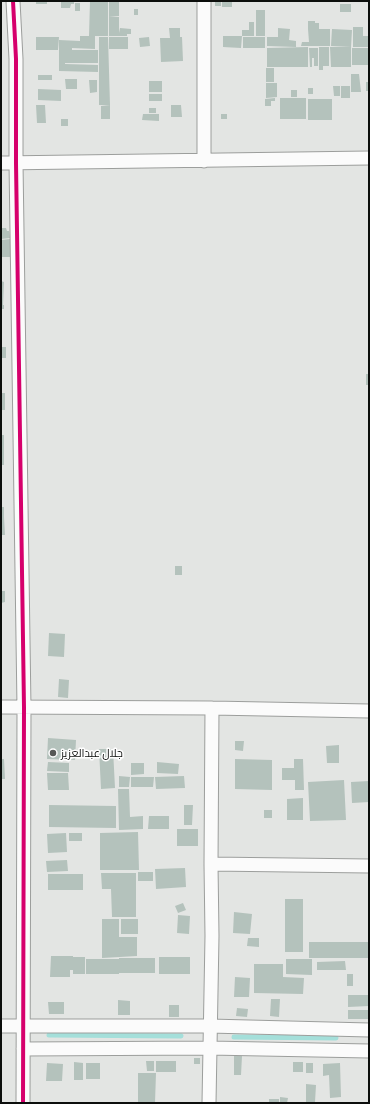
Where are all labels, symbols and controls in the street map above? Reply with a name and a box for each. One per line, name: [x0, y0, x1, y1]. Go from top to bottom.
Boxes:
place label: جلال عبدالعزيز: [61, 746, 123, 760]
marker: جلال عبدالعزيز: [48, 748, 58, 758]

